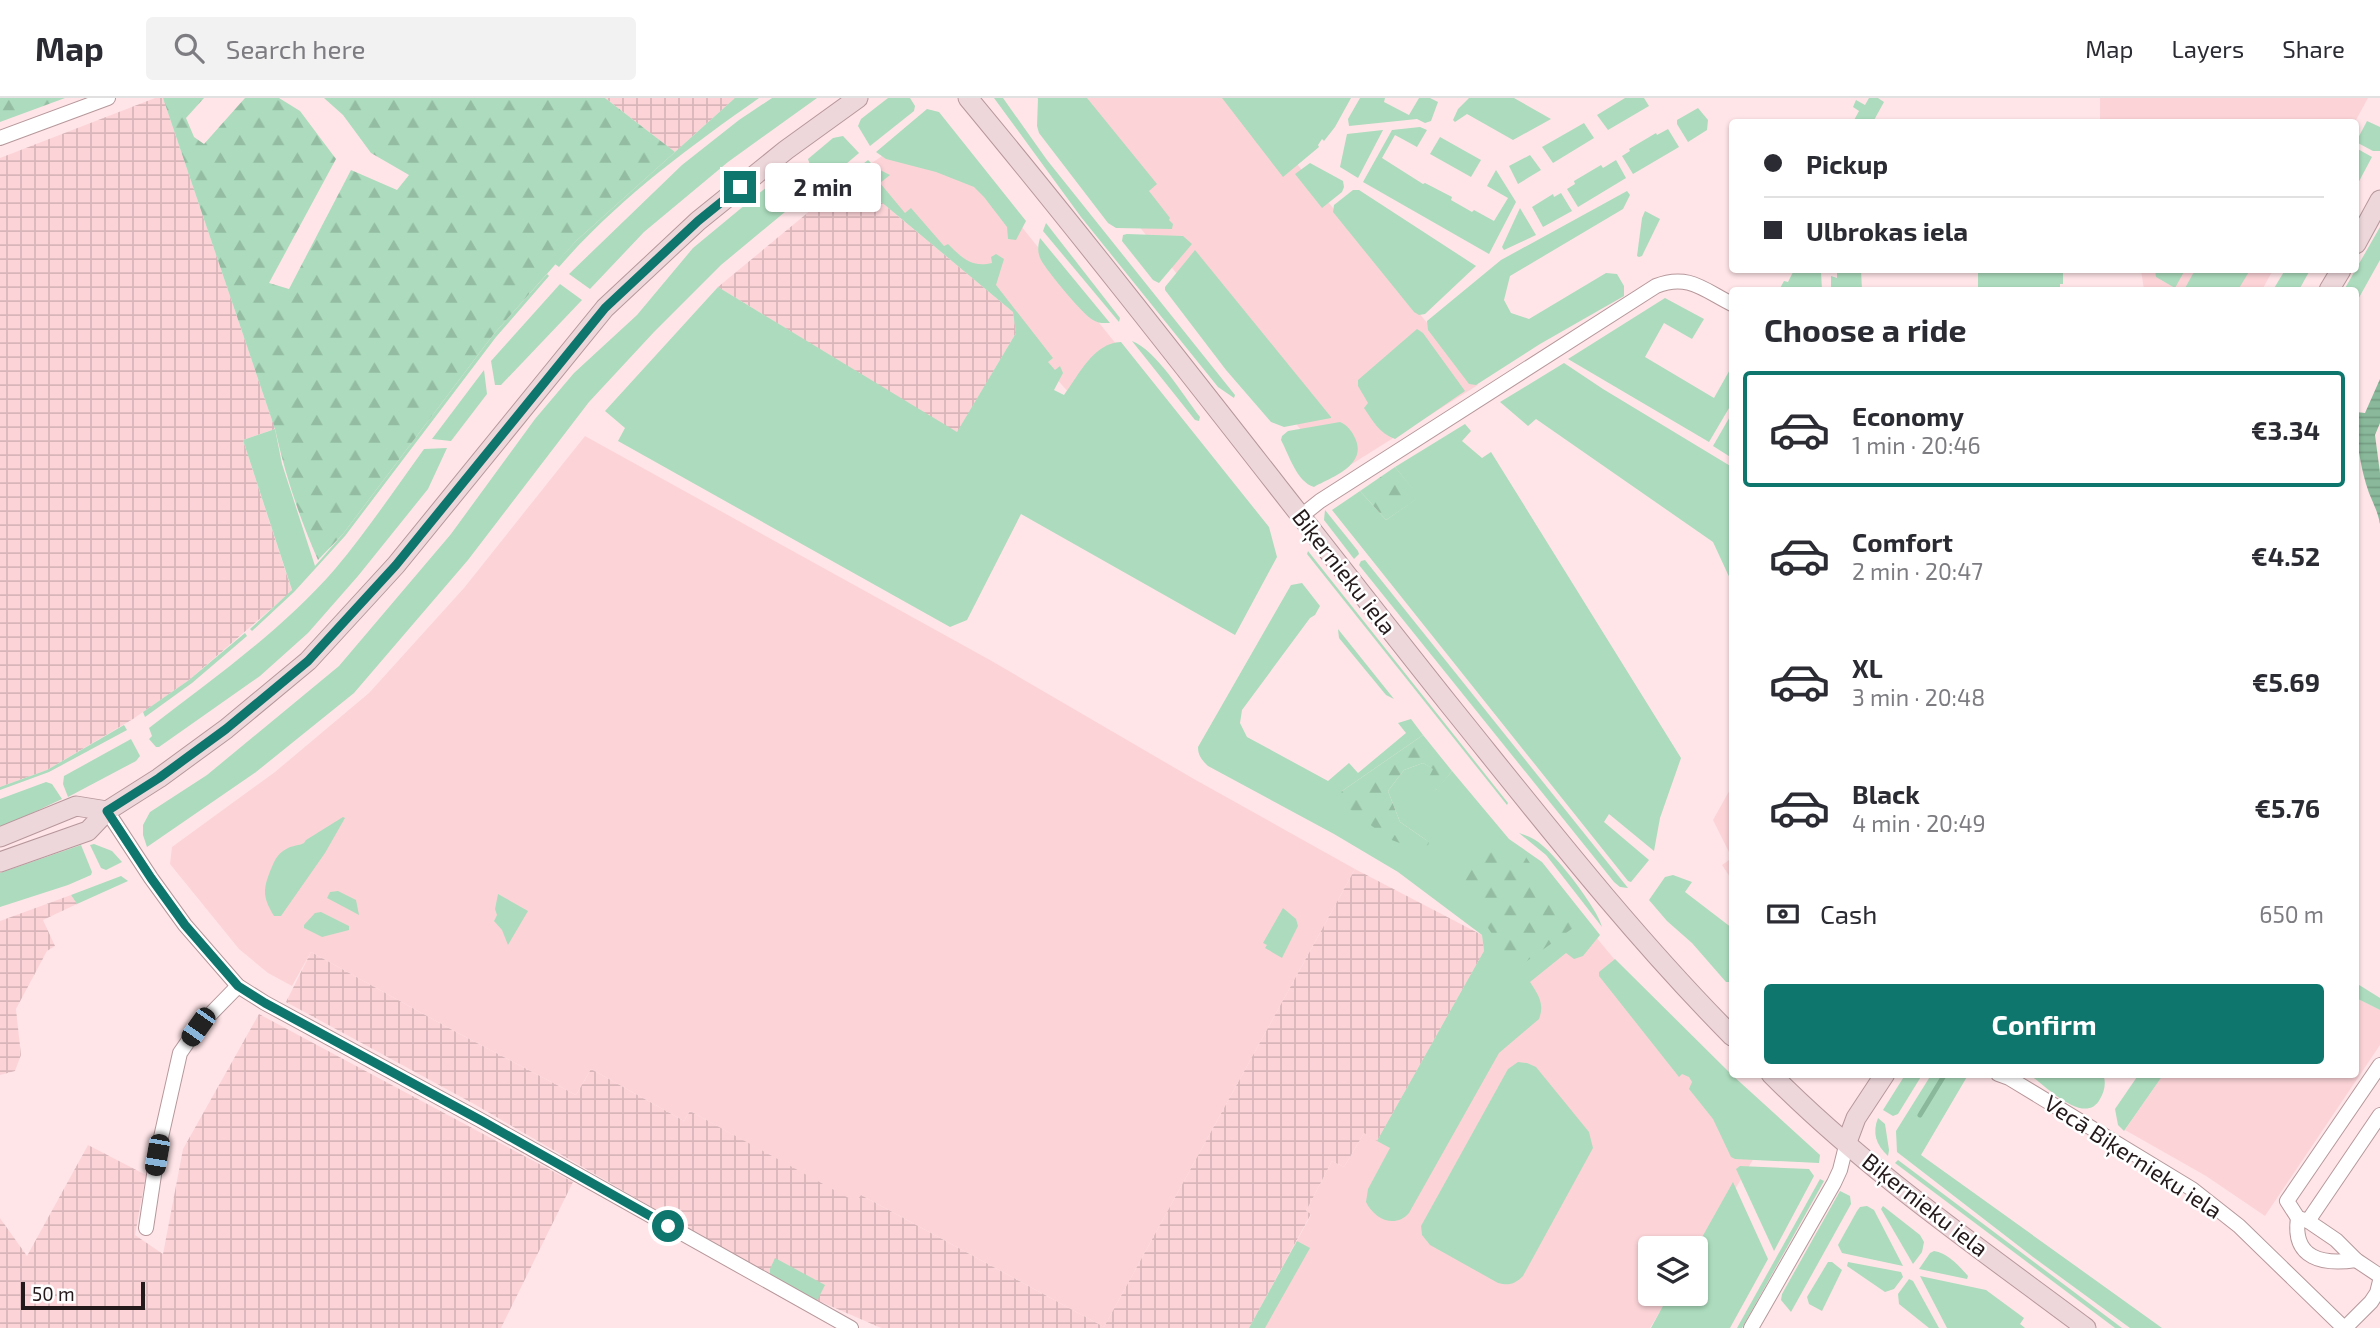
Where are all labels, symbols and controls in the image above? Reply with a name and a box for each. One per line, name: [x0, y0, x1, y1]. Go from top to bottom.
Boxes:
search box: [146, 17, 636, 80]
text: Map: [35, 28, 104, 68]
icon: search: [170, 29, 208, 67]
text: Search here: [226, 33, 365, 64]
text: Map: [2085, 34, 2133, 63]
text: Layers: [2171, 34, 2244, 63]
text: Share: [2282, 34, 2345, 63]
text: Pickup: [1806, 148, 1888, 179]
callout: 2 min: [764, 162, 880, 212]
route end: [724, 171, 756, 203]
text: 2 min: [794, 173, 852, 201]
text: Ulbrokas iela: [1806, 215, 1968, 246]
text: Choose a ride: [1764, 310, 1967, 348]
icon: car: [1768, 398, 1831, 461]
text: Economy: [1852, 400, 1964, 431]
text: €3.34: [2251, 414, 2320, 445]
text: 1 min · 20:46: [1852, 431, 1981, 459]
street label: Biķernieku iela: [1285, 503, 1403, 641]
icon: car: [1768, 524, 1831, 587]
text: Comfort: [1852, 526, 1953, 557]
text: €4.52: [2251, 540, 2320, 571]
text: 2 min · 20:47: [1852, 557, 1983, 585]
icon: car: [1768, 650, 1831, 713]
text: XL: [1852, 652, 1883, 683]
text: €5.69: [2252, 666, 2320, 697]
text: 3 min · 20:48: [1852, 683, 1985, 711]
icon: car: [1768, 776, 1831, 839]
text: Black: [1852, 778, 1920, 809]
text: €5.76: [2254, 792, 2320, 823]
text: 4 min · 20:49: [1852, 809, 1986, 837]
icon: cash: [1764, 895, 1802, 933]
text: Cash: [1820, 898, 1877, 929]
text: 650 m: [2259, 900, 2324, 928]
button: Confirm: [1764, 984, 2324, 1064]
car: [178, 1004, 219, 1050]
street label: Vecā Biķernieku iela: [2038, 1088, 2228, 1226]
car: [144, 1132, 171, 1178]
street label: Biķernieku iela: [1856, 1146, 1994, 1264]
route start: [652, 1210, 684, 1242]
map controls: [1638, 1236, 1708, 1306]
button: layers: [1638, 1236, 1708, 1306]
scale bar: [21, 1279, 145, 1311]
text: 50 m: [32, 1282, 75, 1305]

